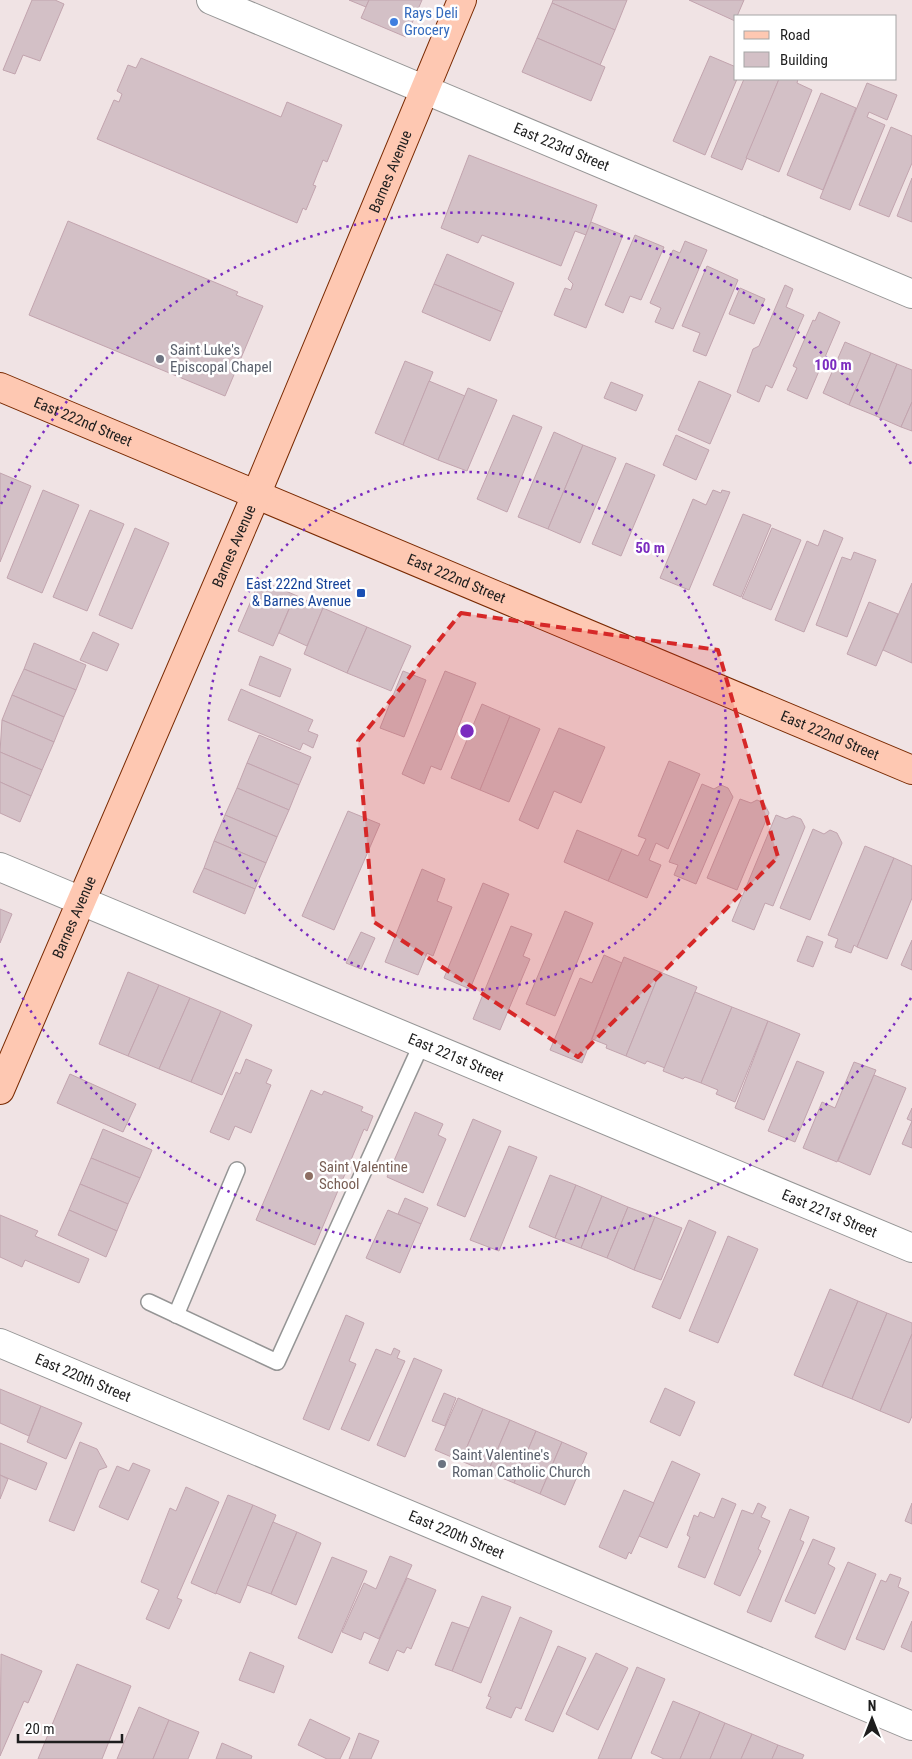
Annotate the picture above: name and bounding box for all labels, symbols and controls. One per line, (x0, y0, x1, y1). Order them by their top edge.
place label: Rays Deli Grocery (404, 4, 458, 39)
legend (734, 15, 897, 80)
marker: Rays Deli Grocery (388, 16, 400, 28)
text: Road (780, 26, 810, 44)
text: Building (780, 51, 828, 69)
street label: East 223rd Street (511, 119, 612, 175)
street label: Barnes Avenue (365, 128, 416, 216)
place label: Saint Luke's Episcopal Chapel (170, 341, 272, 376)
marker: Saint Luke's Episcopal Chapel (154, 353, 166, 365)
text: 100 m (814, 356, 852, 374)
street label: East 222nd Street (31, 393, 135, 450)
street label: Barnes Avenue (208, 502, 260, 590)
text: 50 m (635, 539, 665, 557)
street label: East 222nd Street (405, 550, 508, 607)
place label: East 222nd Street & Barnes Avenue (246, 575, 351, 610)
marker: East 222nd Street & Barnes Avenue (355, 587, 367, 599)
street label: East 222nd Street (778, 707, 882, 764)
centre of rings (458, 722, 476, 740)
street label: Barnes Avenue (49, 873, 100, 961)
street label: East 221st Street (405, 1030, 506, 1085)
place label: Saint Valentine School (319, 1158, 408, 1193)
marker: Saint Valentine School (303, 1170, 315, 1182)
street label: East 221st Street (779, 1186, 880, 1241)
street label: East 220th Street (32, 1350, 133, 1406)
place label: Saint Valentine's Roman Catholic Church (452, 1446, 590, 1481)
marker: Saint Valentine's Roman Catholic Church (436, 1458, 448, 1470)
street label: East 220th Street (406, 1507, 507, 1563)
north arrow (847, 1694, 897, 1744)
text: N (868, 1698, 876, 1714)
scale bar (18, 1712, 121, 1744)
text: 20 m (25, 1720, 55, 1738)

